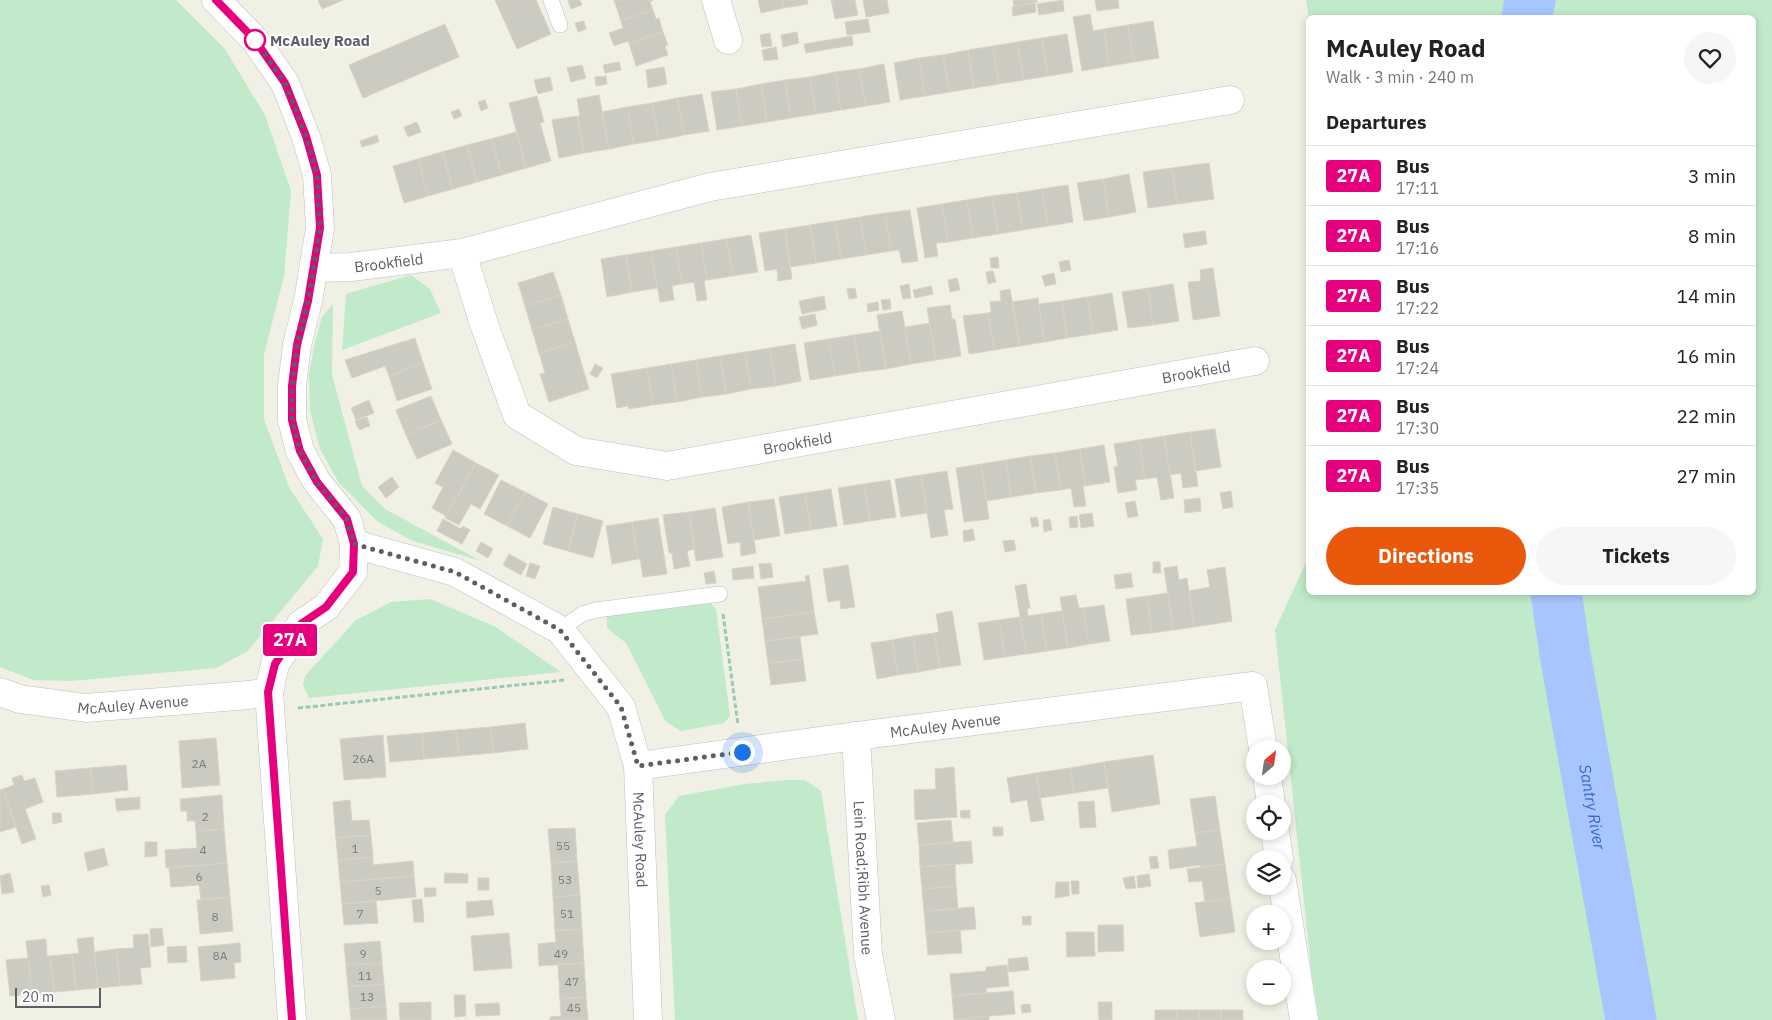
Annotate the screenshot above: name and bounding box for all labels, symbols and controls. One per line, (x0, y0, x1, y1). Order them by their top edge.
marker: McAuley Road (244, 29, 266, 51)
place label: McAuley Road (270, 31, 370, 50)
text: McAuley Road (1326, 32, 1486, 64)
button: heart (1684, 32, 1736, 84)
text: Walk · 3 min · 240 m (1326, 67, 1474, 87)
text: Departures (1326, 110, 1426, 134)
text: Bus (1396, 154, 1430, 178)
text: 27A (1337, 164, 1370, 187)
text: 3 min (1688, 164, 1736, 188)
text: 17:11 (1396, 178, 1439, 198)
text: Bus (1396, 214, 1430, 238)
text: 27A (1337, 224, 1370, 247)
text: 8 min (1688, 224, 1736, 248)
text: 17:16 (1396, 238, 1439, 258)
street label: Brookfield (353, 248, 424, 276)
text: Bus (1396, 274, 1430, 298)
text: 27A (1337, 284, 1370, 307)
text: 14 min (1677, 284, 1736, 308)
text: 17:22 (1396, 298, 1439, 318)
text: Bus (1396, 334, 1430, 358)
text: 27A (1337, 344, 1370, 367)
text: 16 min (1677, 344, 1736, 368)
street label: Brookfield (1160, 356, 1232, 387)
text: 17:24 (1396, 358, 1439, 378)
text: Bus (1396, 394, 1430, 418)
text: 27A (1337, 404, 1370, 427)
text: 22 min (1677, 404, 1736, 428)
text: 17:30 (1396, 418, 1439, 438)
street label: Brookfield (762, 427, 833, 458)
text: Bus (1396, 454, 1430, 478)
text: 27A (1337, 464, 1370, 487)
text: 27 min (1677, 464, 1736, 488)
text: 17:35 (1396, 478, 1439, 498)
button: Directions (1326, 527, 1526, 585)
button: Tickets (1536, 527, 1736, 585)
line badge: 27A (261, 624, 319, 656)
text: 27A (273, 628, 307, 651)
street label: McAuley Avenue (76, 690, 189, 718)
street label: McAuley Avenue (889, 708, 1002, 741)
your location (730, 740, 755, 765)
north arrow (1246, 740, 1291, 785)
map controls (1246, 740, 1291, 1005)
house number: 26A (352, 751, 374, 766)
house number: 2A (192, 756, 207, 771)
water label: Santry River (1575, 763, 1610, 852)
street label: McAuley Road (630, 791, 652, 888)
button: locate (1246, 795, 1291, 840)
street label: Lein Road;Ribh Avenue (850, 800, 877, 956)
house number: 2 (201, 809, 209, 824)
house number: 55 (556, 838, 570, 853)
house number: 1 (351, 841, 359, 856)
house number: 4 (199, 842, 207, 857)
button: layers (1246, 850, 1291, 895)
house number: 6 (195, 869, 203, 884)
house number: 53 (558, 872, 572, 887)
house number: 5 (374, 883, 382, 898)
button: + (1246, 905, 1291, 950)
house number: 7 (356, 906, 364, 921)
house number: 51 (560, 906, 574, 921)
house number: 8 (211, 909, 219, 924)
house number: 9 (359, 946, 367, 961)
house number: 49 (554, 946, 568, 961)
house number: 8A (213, 948, 228, 963)
button: − (1246, 960, 1291, 1005)
house number: 11 (358, 968, 372, 983)
house number: 47 (565, 974, 579, 989)
scale bar (15, 985, 101, 1008)
text: 20 m (22, 988, 54, 1006)
house number: 13 (360, 989, 374, 1004)
house number: 45 (567, 1000, 581, 1015)

